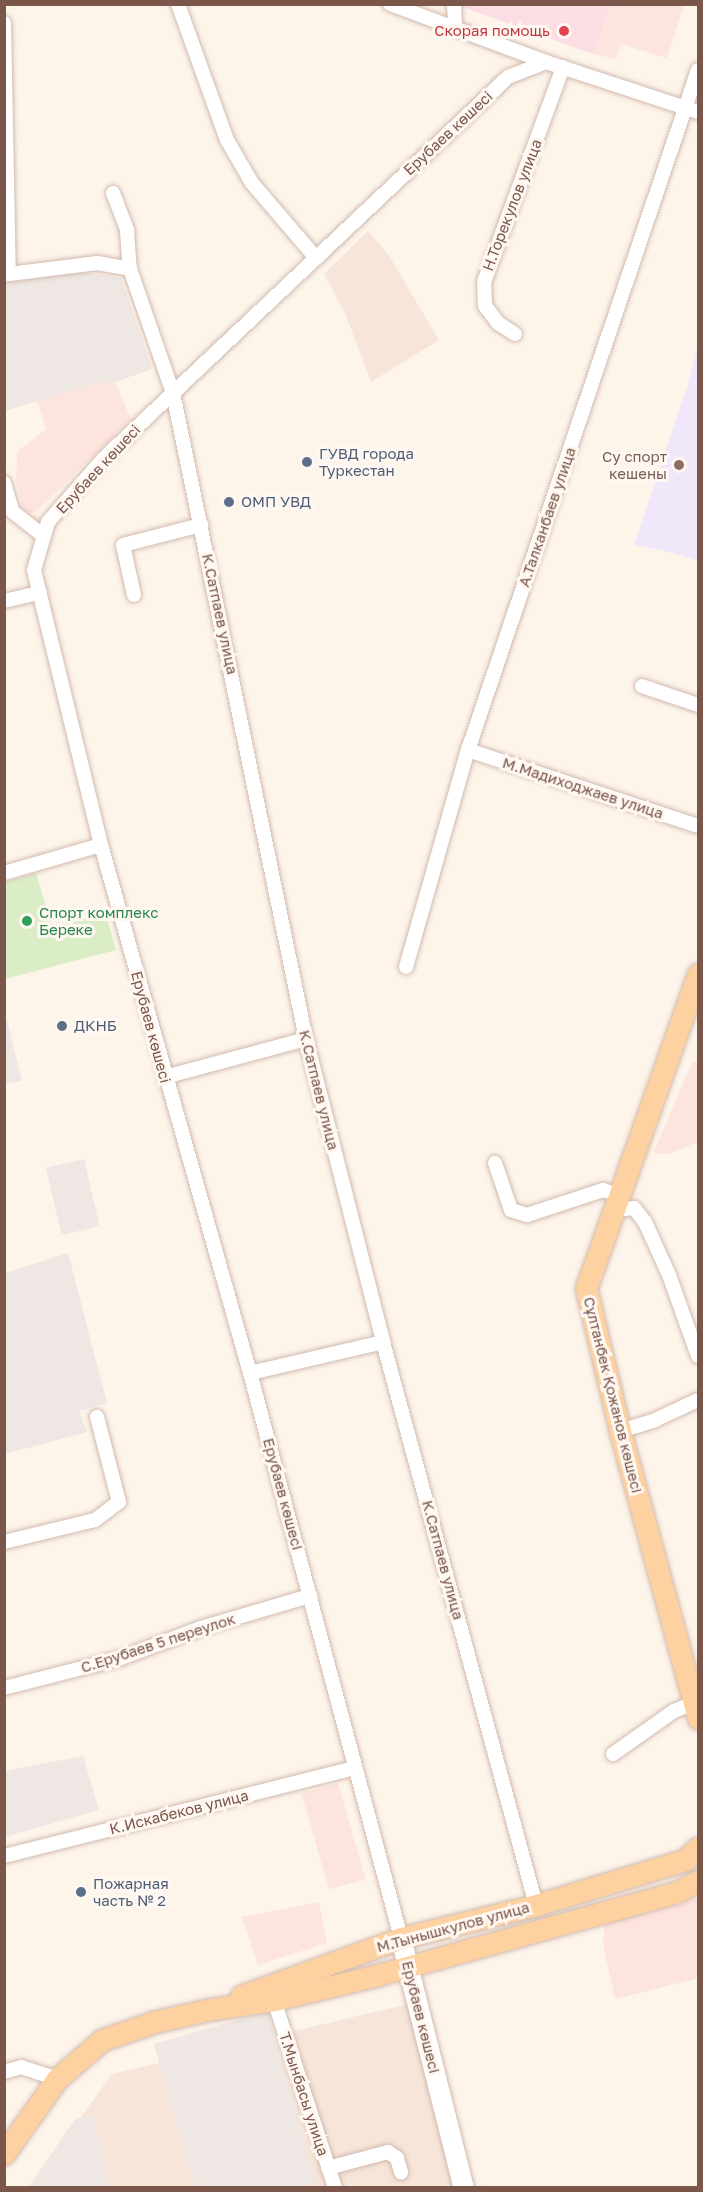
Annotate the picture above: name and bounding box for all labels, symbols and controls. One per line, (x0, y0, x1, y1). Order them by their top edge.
place label: Скорая помощь (434, 22, 550, 40)
marker: Скорая помощь (555, 22, 573, 40)
street label: Ерубаев көшесі (400, 87, 496, 179)
street label: Н.Торекулов улица (479, 137, 545, 273)
street label: Ерубаев көшесі (52, 421, 144, 517)
place label: ГУВД города Туркестан (319, 444, 414, 479)
street label: А.Талканбаев улица (515, 445, 579, 589)
place label: Су спорт кешены (602, 447, 667, 482)
marker: ГУВД города Туркестан (300, 455, 314, 469)
marker: Су спорт кешены (672, 458, 686, 472)
place label: ОМП УВД (241, 493, 311, 511)
marker: ОМП УВД (222, 495, 236, 509)
street label: К.Сатпаев улица (198, 552, 242, 676)
street label: М.Мадиходжаев улица (500, 753, 666, 823)
place label: Спорт комплекс Береке (39, 903, 158, 938)
marker: Спорт комплекс Береке (20, 914, 34, 928)
street label: Ерубаев көшесі (127, 969, 175, 1085)
place label: ДКНБ (74, 1017, 117, 1035)
marker: ДКНБ (55, 1019, 69, 1033)
street label: К.Сатпаев улица (295, 1028, 343, 1152)
street label: Сұлтанбек Қожанов көшесі (580, 1295, 646, 1495)
street label: Ерубаев көшесі (259, 1436, 307, 1552)
street label: К.Сатпаев улица (418, 1498, 468, 1622)
street label: С.Ерубаев 5 переулок (78, 1609, 238, 1677)
street label: К.Искабеков улица (108, 1786, 250, 1838)
place label: Пожарная часть № 2 (93, 1874, 169, 1909)
marker: Пожарная часть № 2 (74, 1885, 88, 1899)
street label: М.Тынышкулов улица (375, 1898, 531, 1956)
street label: Ерубаев көшесі (398, 1959, 444, 2075)
street label: Т.Мынбасы улица (275, 2030, 333, 2158)

